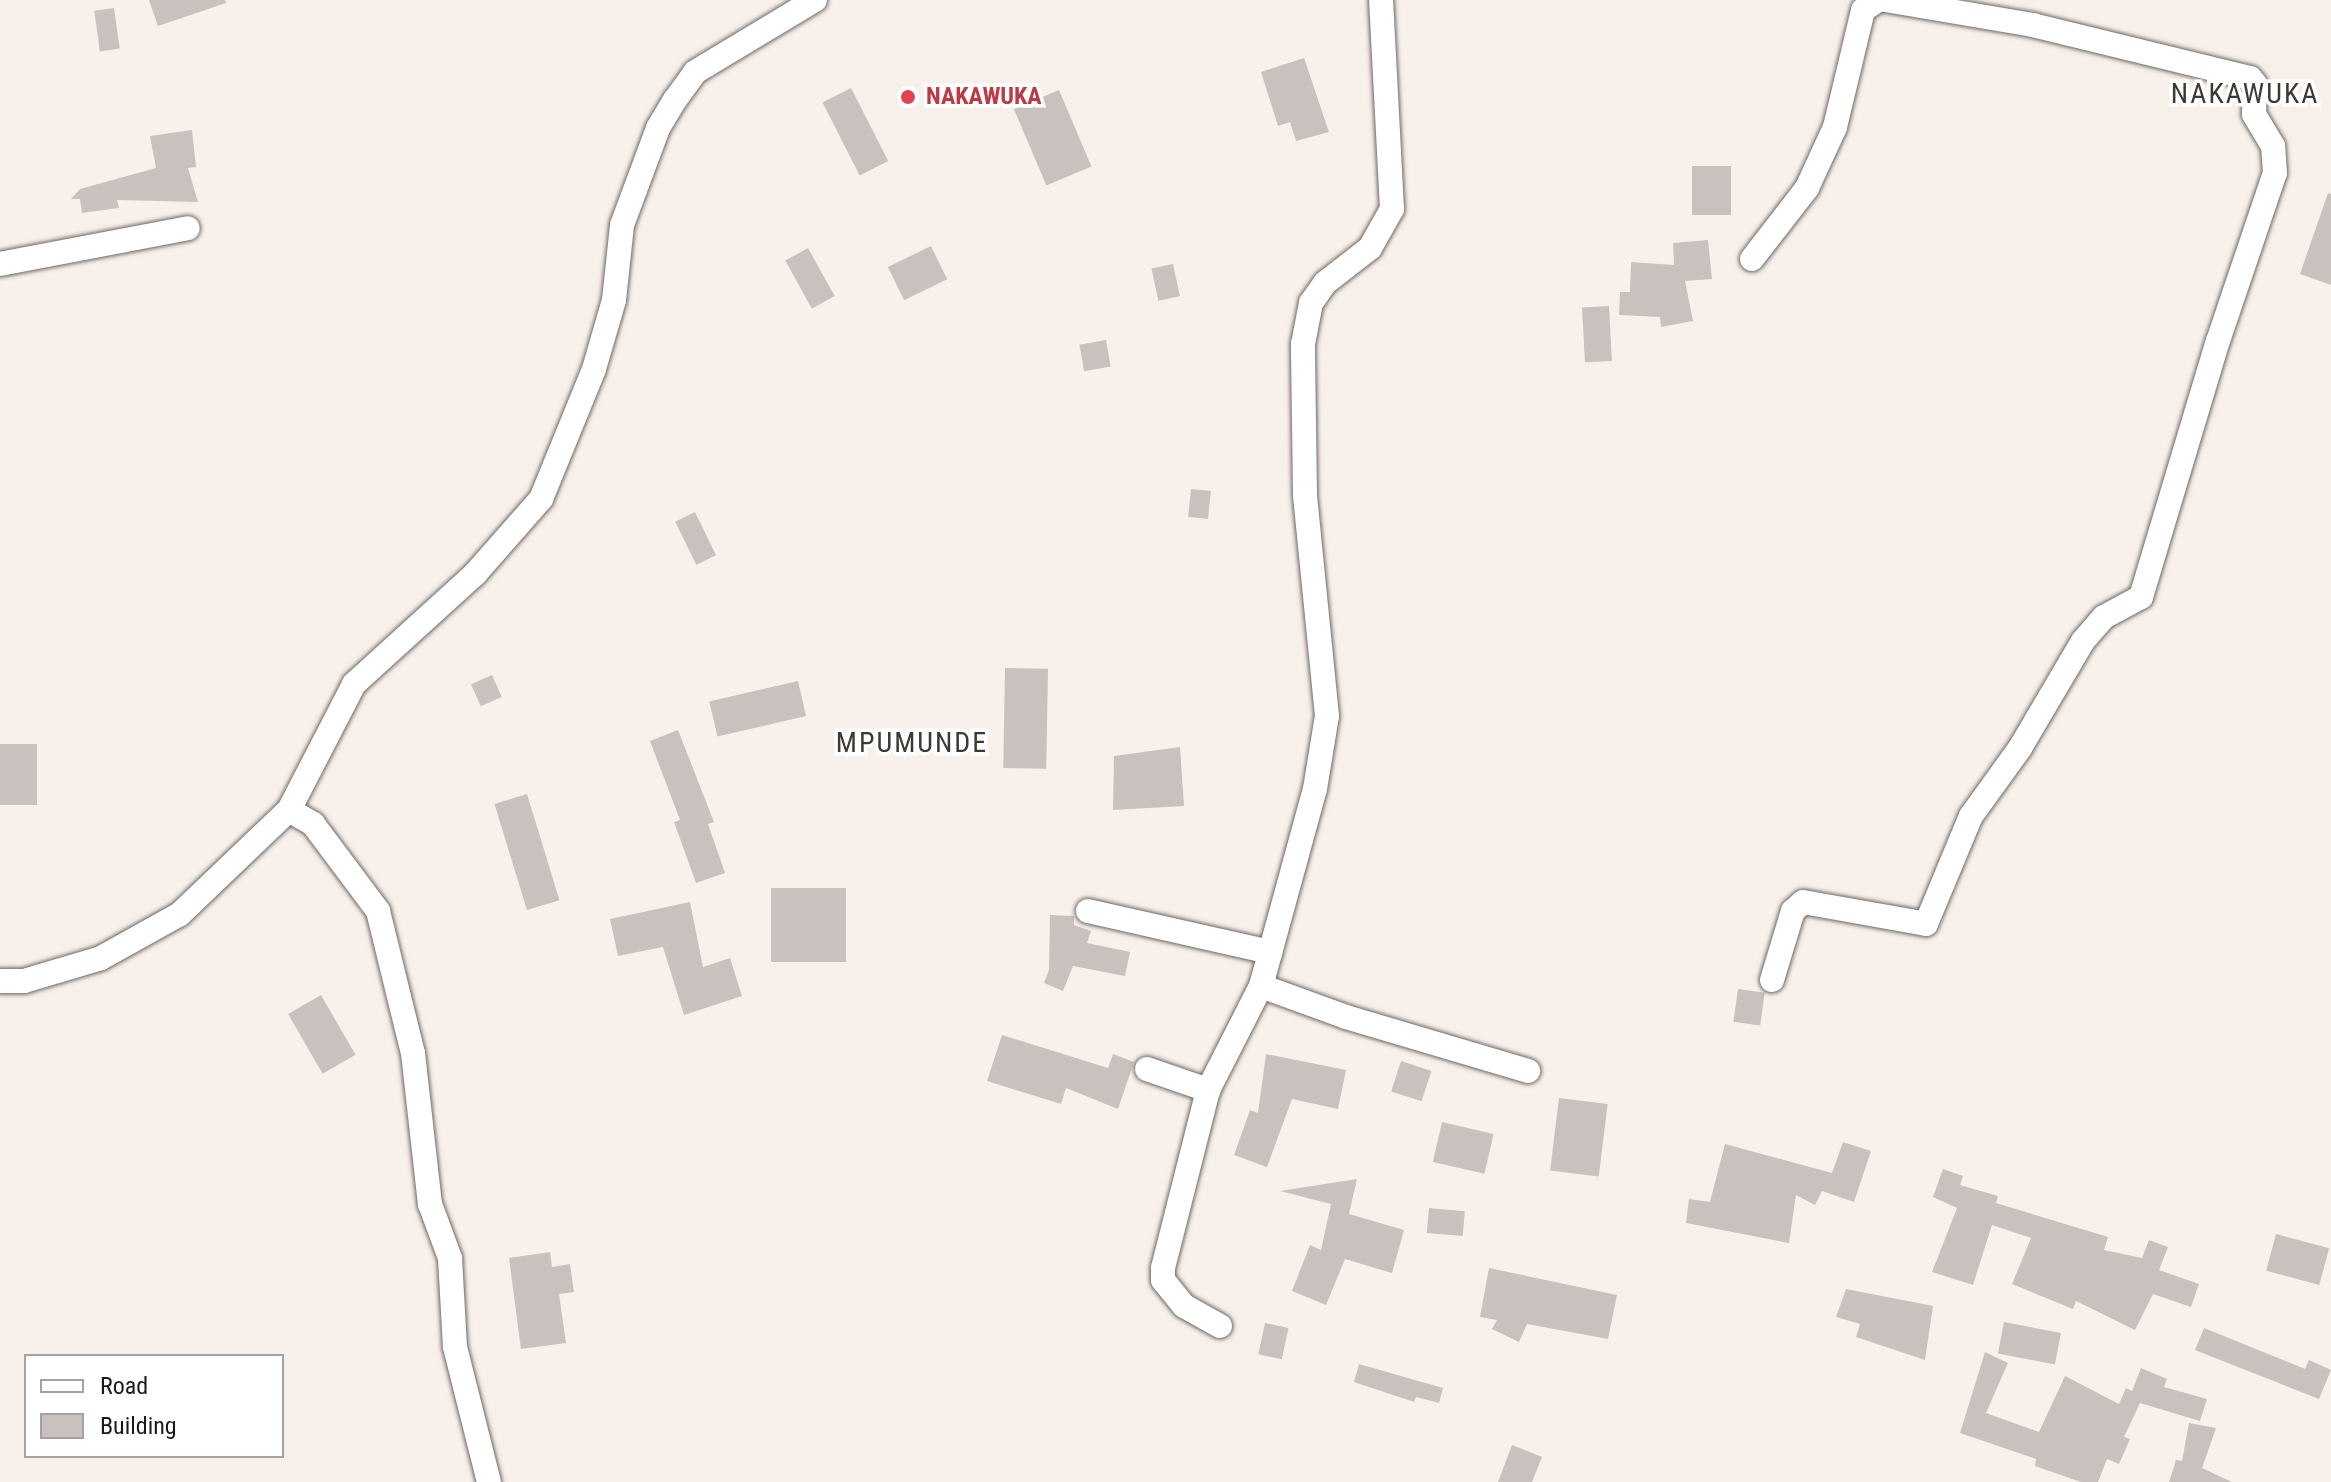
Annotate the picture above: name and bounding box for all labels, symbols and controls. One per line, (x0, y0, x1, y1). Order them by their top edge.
district label: NAKAWUKA (2171, 77, 2319, 111)
place label: NAKAWUKA (926, 83, 1042, 111)
marker: NAKAWUKA (897, 86, 919, 108)
district label: MPUMUNDE (836, 726, 988, 760)
legend (24, 1354, 284, 1458)
text: Road (100, 1372, 148, 1400)
text: Building (100, 1412, 177, 1440)

